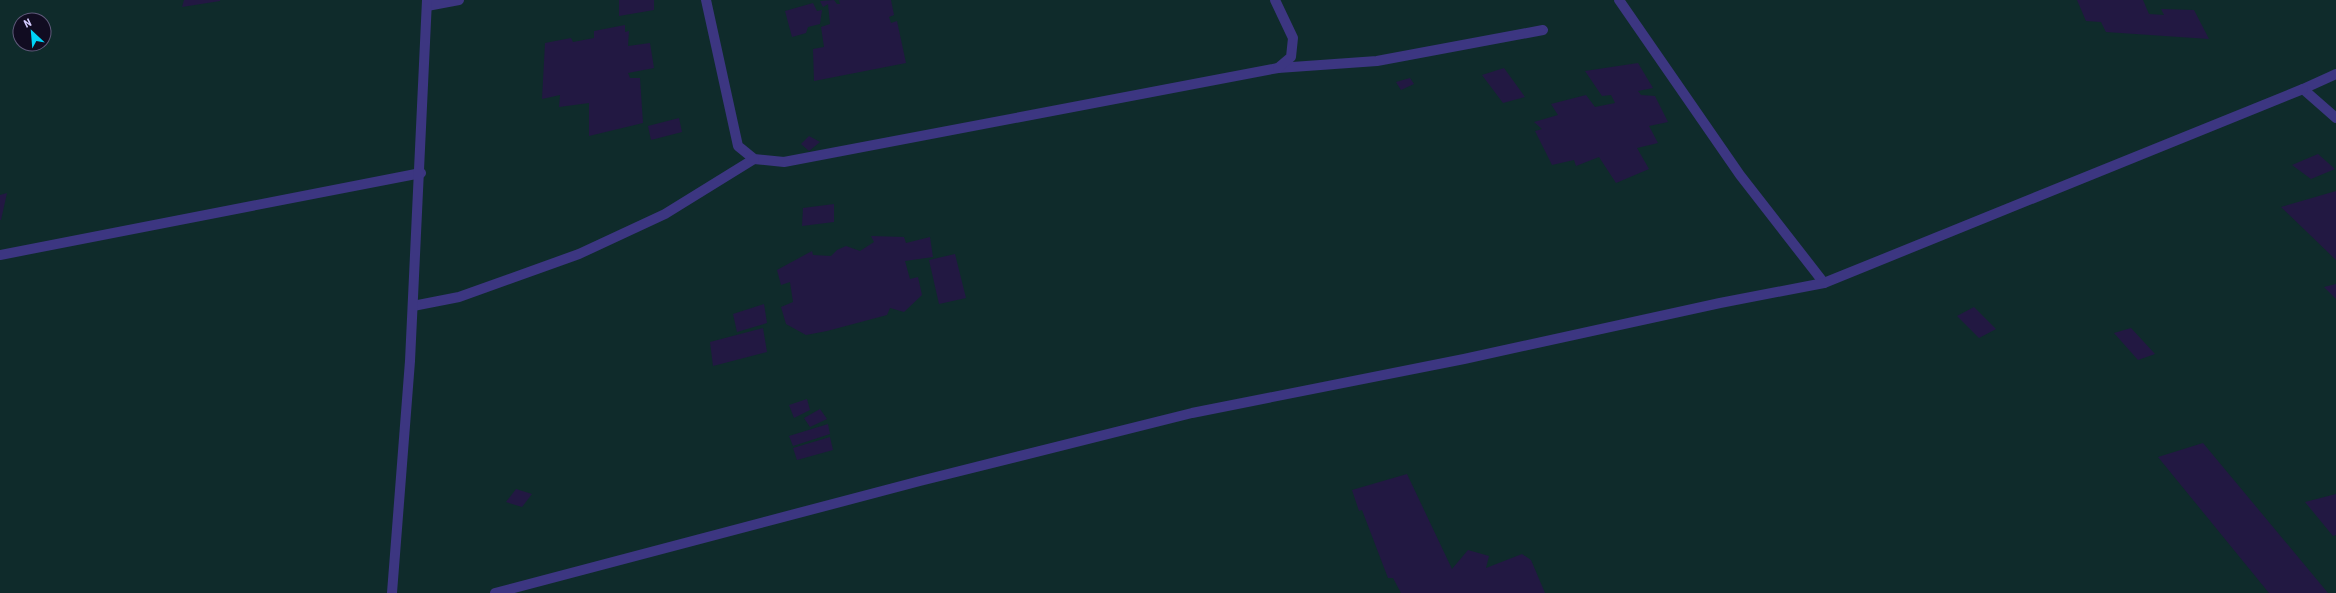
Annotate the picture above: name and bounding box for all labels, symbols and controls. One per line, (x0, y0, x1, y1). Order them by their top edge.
north arrow (12, 12, 52, 52)
text: N (22, 16, 34, 31)

